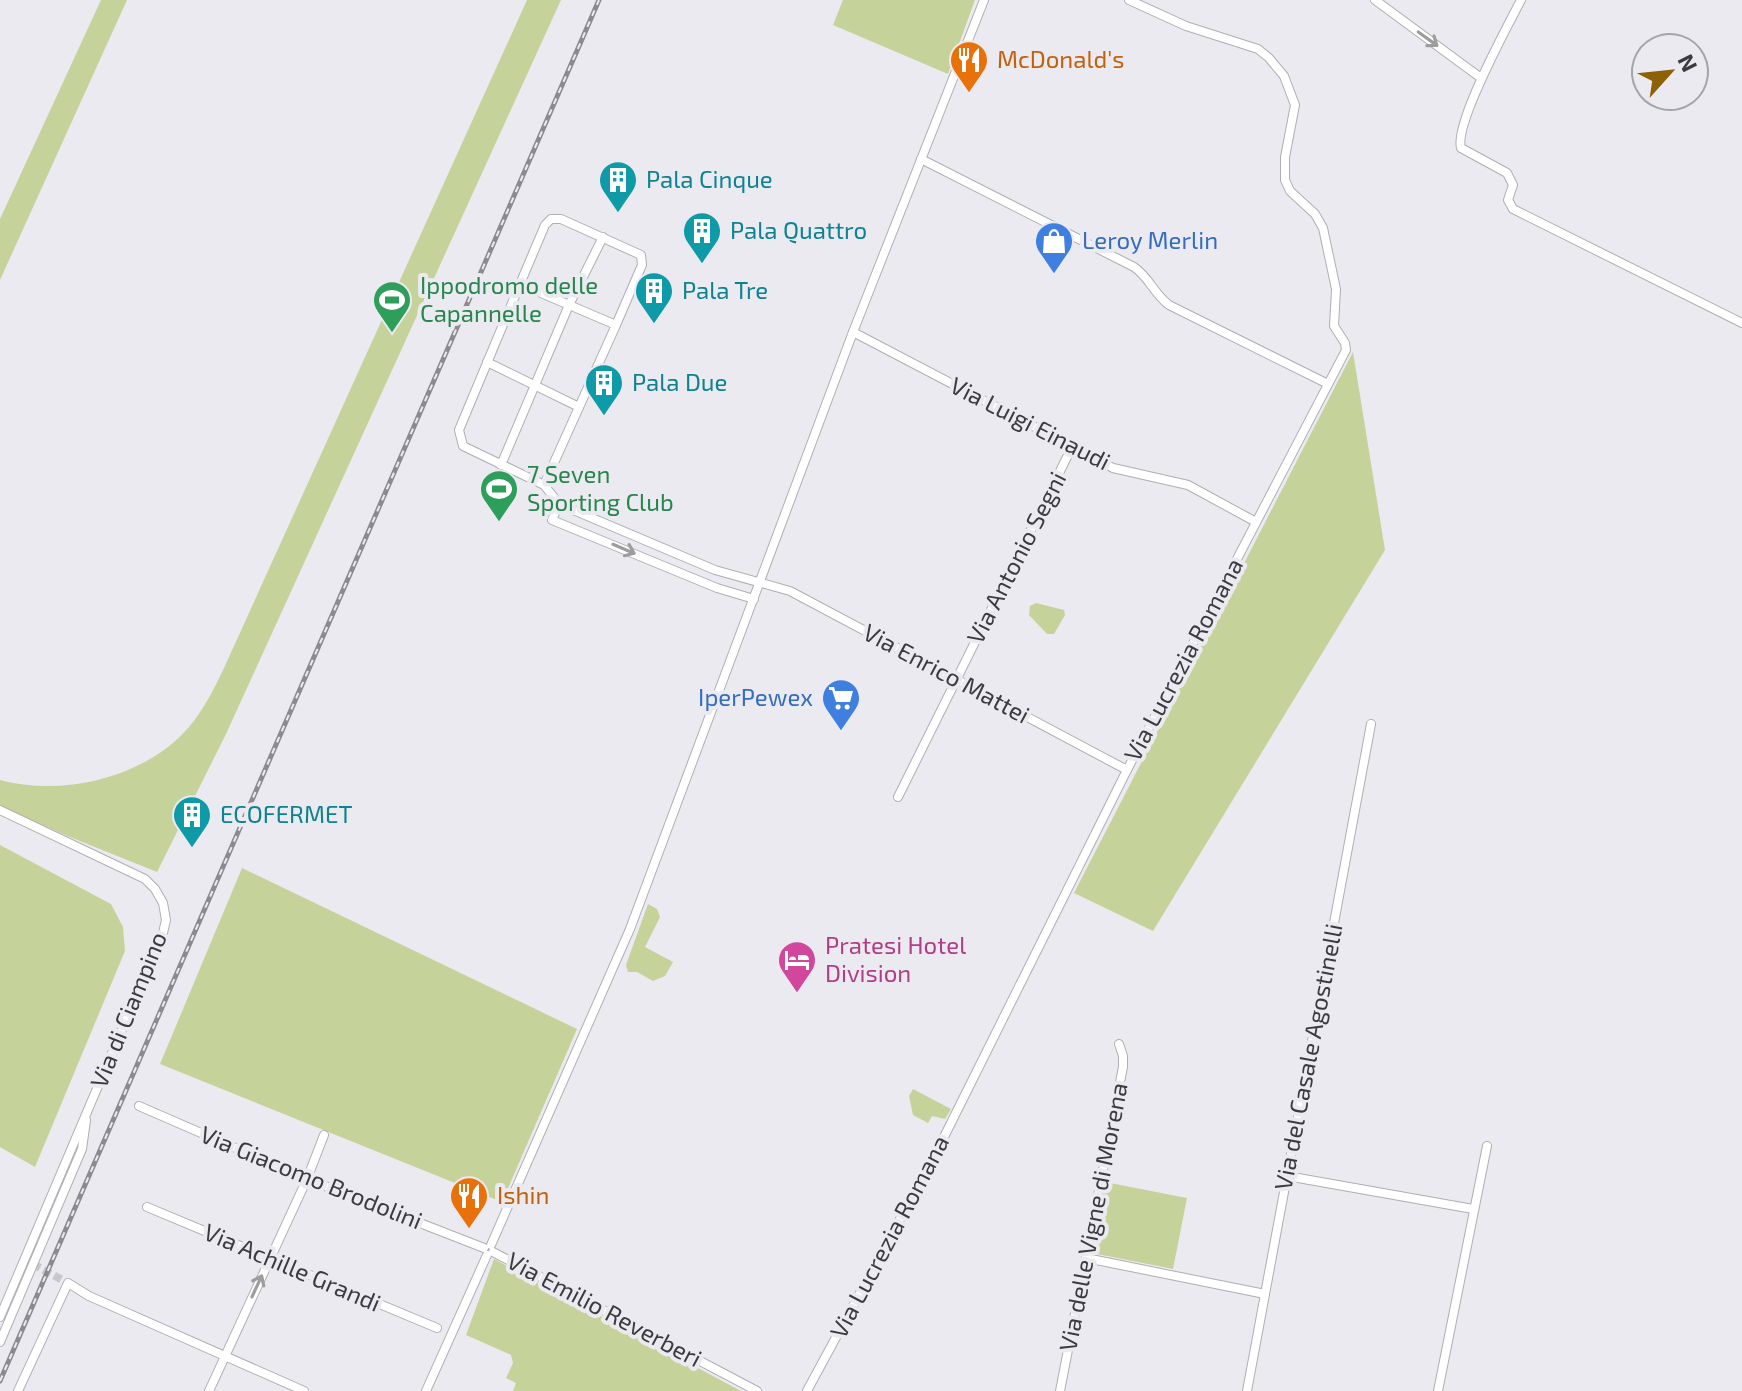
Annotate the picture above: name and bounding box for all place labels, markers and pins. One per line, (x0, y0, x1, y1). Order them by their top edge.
restaurant icon: McDonald's (948, 39, 990, 94)
place label: McDonald's (997, 44, 1125, 73)
building icon: Pala Cinque (597, 159, 639, 214)
place label: Pala Cinque (646, 164, 773, 193)
building icon: Pala Quattro (681, 210, 723, 265)
place label: Pala Quattro (730, 215, 867, 244)
shop icon: Leroy Merlin (1033, 220, 1075, 275)
place label: Leroy Merlin (1082, 225, 1218, 254)
place label: Ippodromo delle Capannelle (420, 270, 598, 327)
building icon: Pala Tre (633, 270, 675, 325)
place label: Pala Tre (682, 275, 768, 304)
sports icon: Ippodromo delle Capannelle (371, 279, 413, 334)
building icon: Pala Due (583, 362, 625, 417)
place label: Pala Due (632, 367, 727, 396)
place label: 7 Seven Sporting Club (527, 459, 674, 516)
sports icon: 7 Seven Sporting Club (478, 468, 520, 523)
supermarket icon: IperPewex (820, 677, 862, 732)
place label: IperPewex (698, 682, 813, 711)
building icon: ECOFERMET (171, 794, 213, 849)
place label: ECOFERMET (220, 799, 352, 828)
place label: Pratesi Hotel Division (825, 930, 966, 987)
hotel icon: Pratesi Hotel Division (776, 939, 818, 994)
restaurant icon: Ishin (448, 1175, 490, 1230)
place label: Ishin (497, 1180, 549, 1209)

